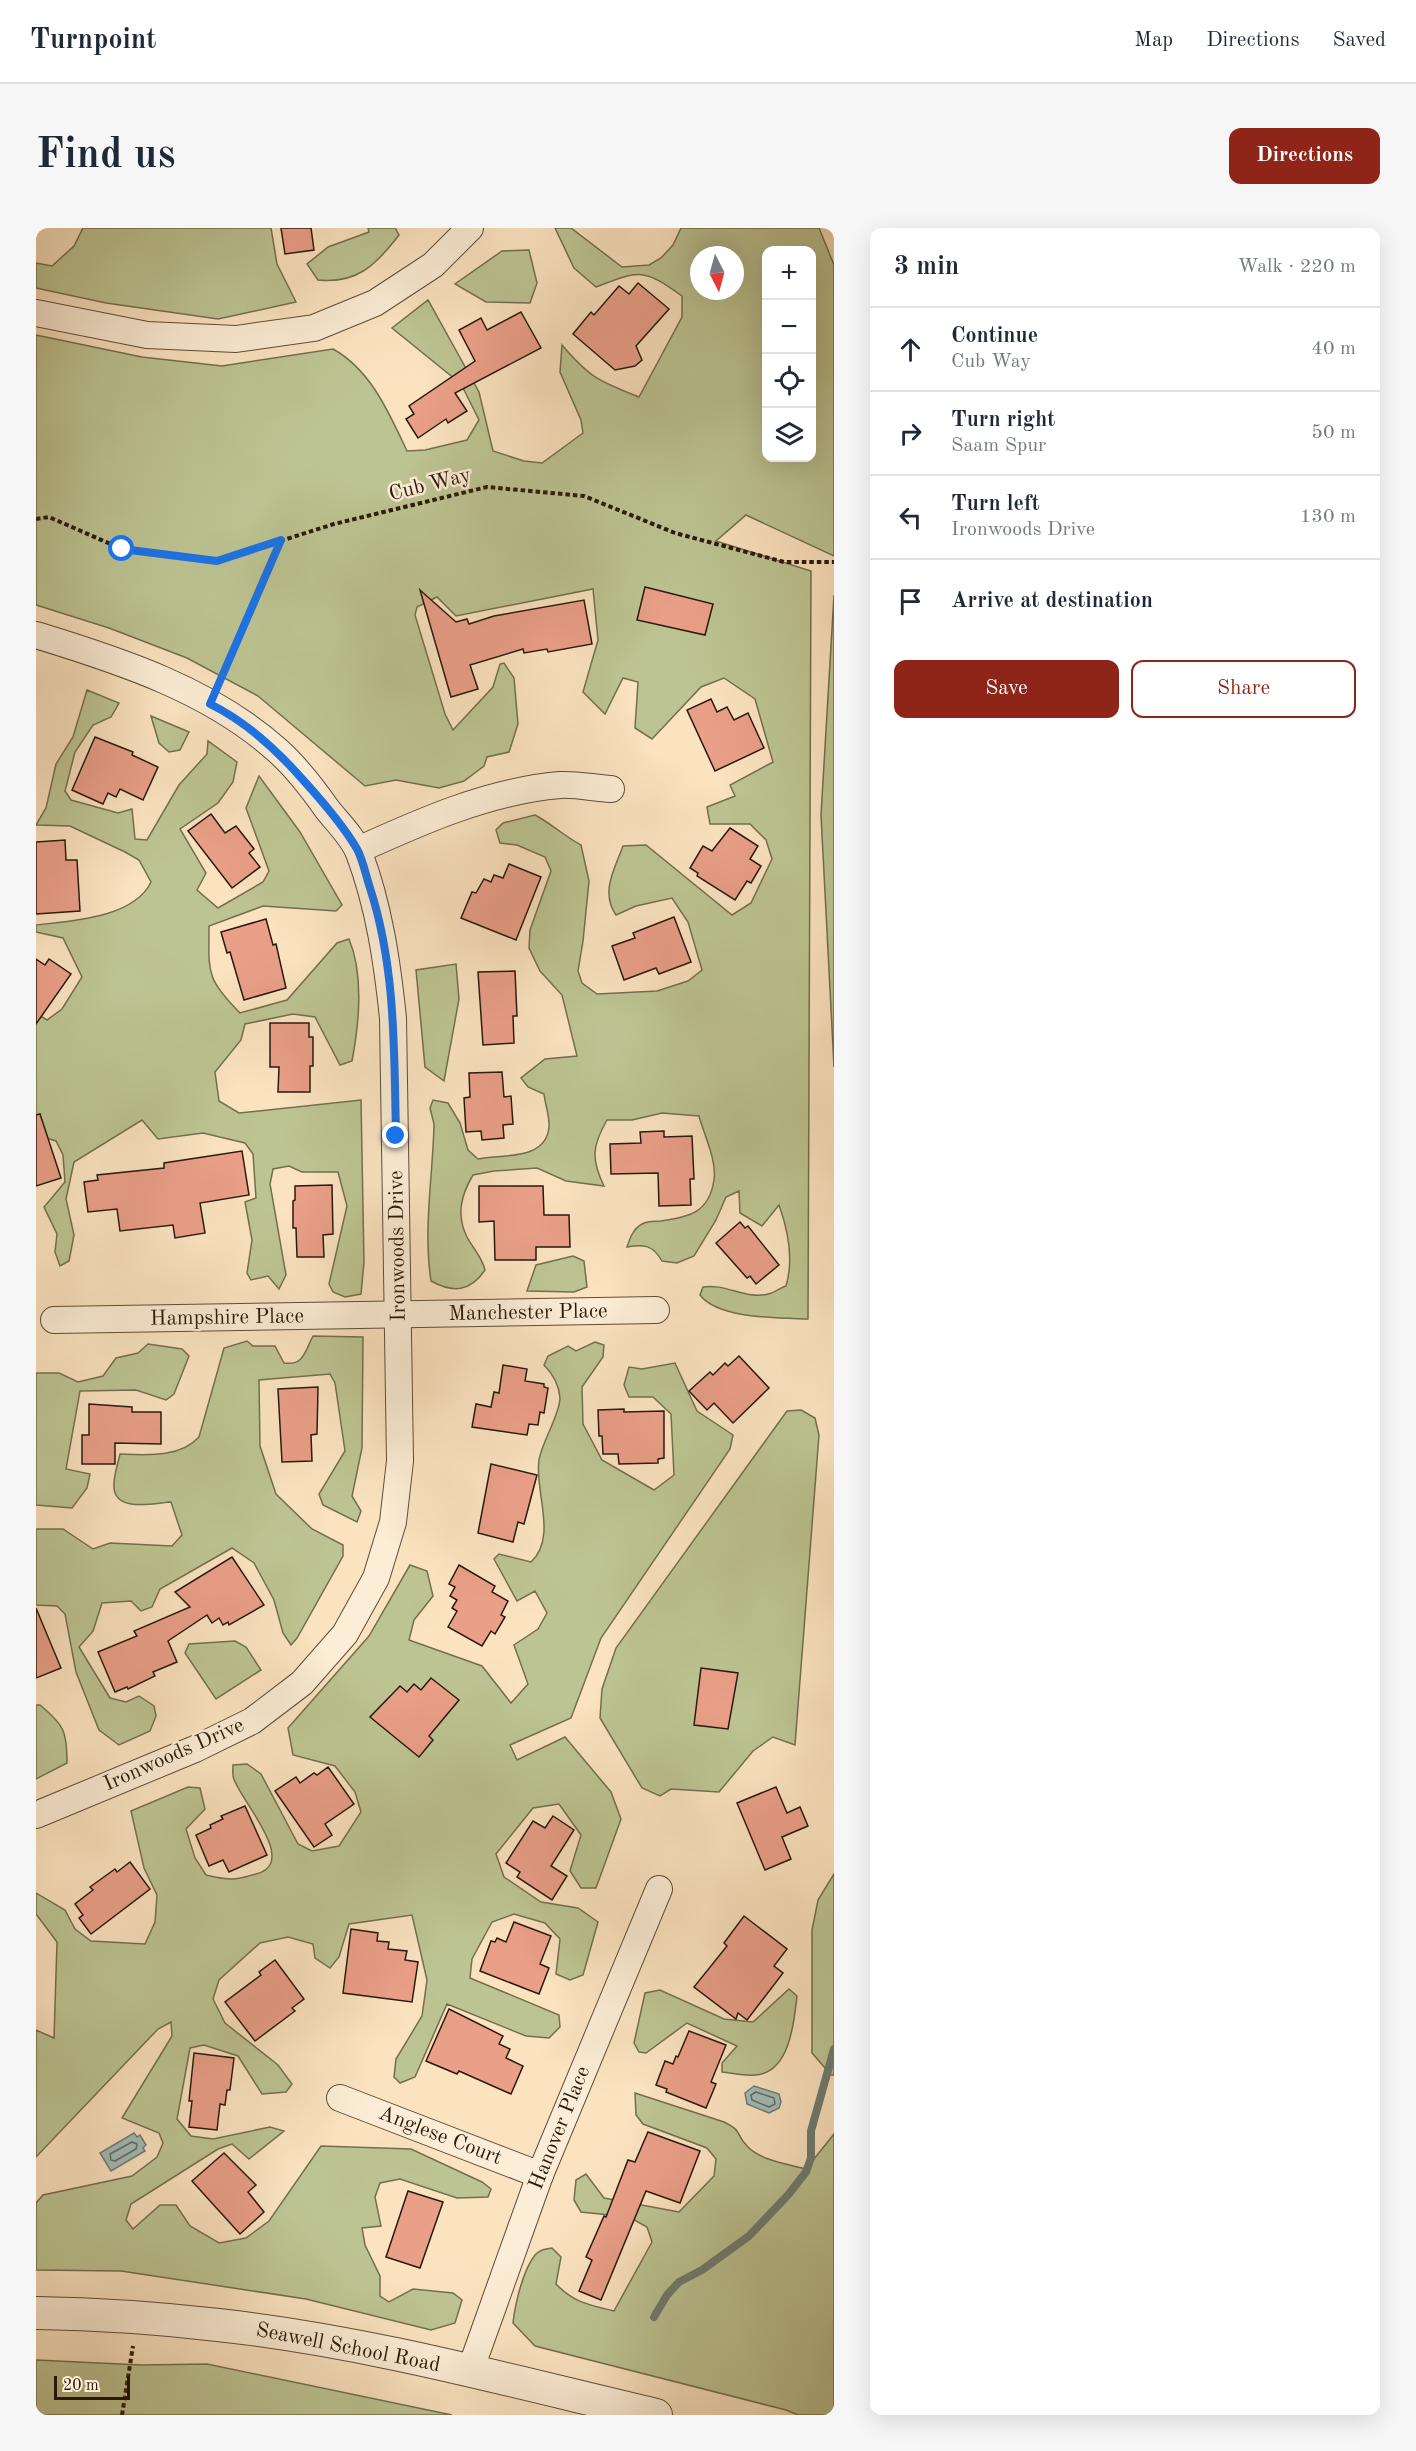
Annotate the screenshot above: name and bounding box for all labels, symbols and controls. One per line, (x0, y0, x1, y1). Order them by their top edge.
text: Turnpoint (30, 27, 157, 55)
text: Map (1134, 30, 1173, 51)
text: Directions (1206, 30, 1300, 51)
text: Saved (1333, 30, 1386, 51)
button: Directions (1229, 128, 1380, 184)
text: Find us (36, 135, 175, 177)
north arrow (690, 246, 744, 300)
map controls (762, 246, 816, 462)
button: + (762, 246, 816, 300)
text: 3 min (894, 254, 959, 280)
text: Walk · 220 m (1237, 257, 1356, 277)
button: − (762, 300, 816, 354)
text: Continue (951, 325, 1038, 347)
icon: ahead (894, 333, 927, 366)
text: 40 m (1311, 339, 1356, 359)
text: Cub Way (951, 352, 1031, 372)
button: locate (762, 354, 816, 408)
button: layers (762, 408, 816, 462)
text: Turn right (951, 409, 1055, 431)
icon: right (894, 417, 927, 450)
text: 50 m (1311, 423, 1356, 443)
text: Saam Spur (951, 436, 1046, 456)
street label: Cub Way (387, 465, 473, 505)
text: Turn left (951, 493, 1040, 515)
icon: left (894, 501, 927, 534)
text: 130 m (1300, 507, 1356, 527)
text: Ironwoods Drive (951, 520, 1095, 540)
route start (108, 535, 134, 561)
icon: arrive (894, 585, 927, 618)
text: Arrive at destination (951, 590, 1153, 612)
button: Save (894, 660, 1119, 718)
button: Share (1131, 660, 1356, 718)
route end (382, 1122, 408, 1148)
street label: Ironwoods Drive (386, 1170, 410, 1322)
street label: Manchester Place (448, 1301, 608, 1325)
street label: Hampshire Place (150, 1306, 304, 1330)
street label: Ironwoods Drive (101, 1715, 247, 1795)
street label: Hanover Place (526, 2063, 594, 2193)
street label: Anglese Court (375, 2103, 505, 2169)
street label: Seawell School Road (254, 2320, 442, 2376)
scale bar (54, 2373, 130, 2400)
text: 20 m (63, 2378, 99, 2394)

